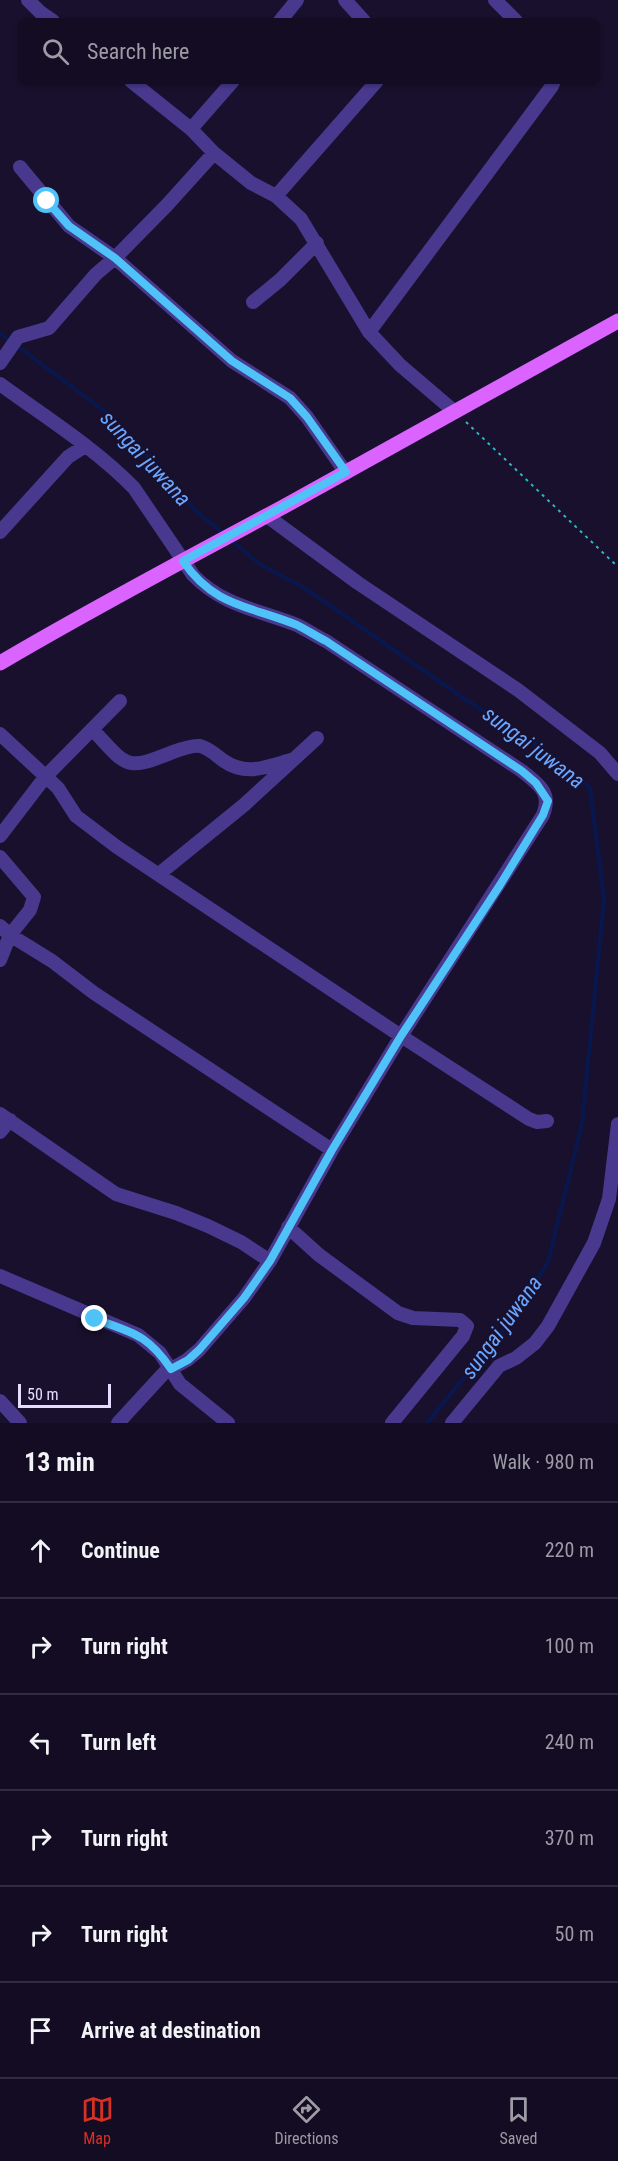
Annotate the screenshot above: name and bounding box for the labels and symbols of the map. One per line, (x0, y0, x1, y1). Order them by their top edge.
route start (33, 187, 59, 213)
water label: sungai juwana (95, 406, 196, 511)
water label: sungai juwana (478, 701, 589, 794)
water label: sungai juwana (456, 1271, 547, 1384)
route end (81, 1305, 107, 1331)
scale bar (18, 1381, 111, 1408)

